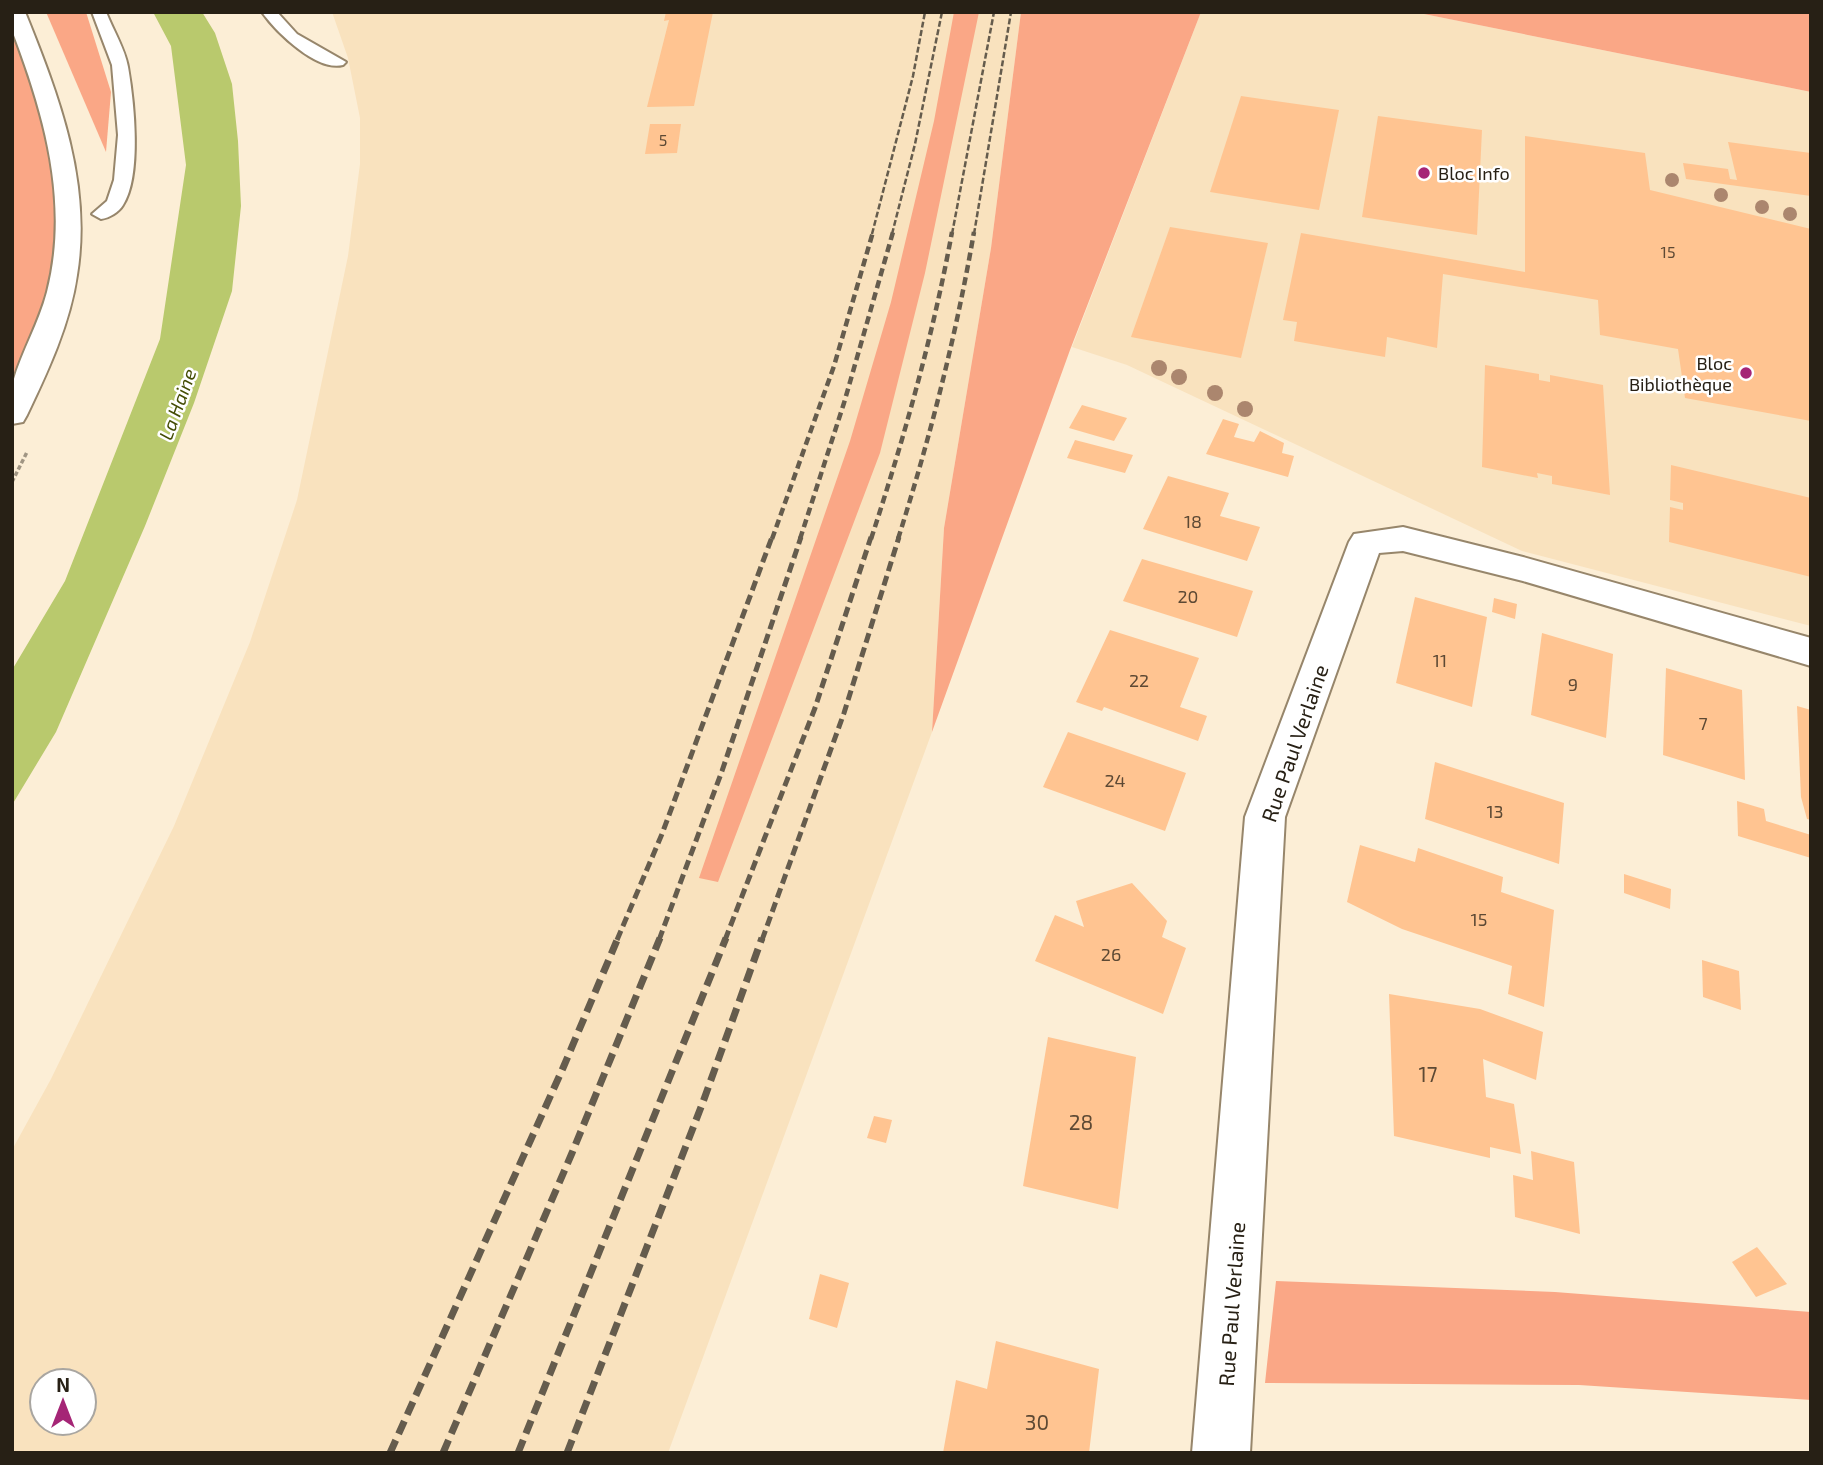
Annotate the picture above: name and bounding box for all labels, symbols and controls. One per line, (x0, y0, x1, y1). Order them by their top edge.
house number: 5 (659, 130, 667, 149)
place label: Bloc Info (1438, 162, 1510, 184)
marker: Bloc Info (1416, 165, 1432, 181)
house number: 15 (1661, 242, 1675, 261)
place label: Bloc Bibliothèque (1629, 352, 1732, 395)
water label: La Haine (154, 365, 200, 443)
marker: Bloc Bibliothèque (1738, 365, 1754, 381)
house number: 18 (1184, 510, 1202, 532)
house number: 20 (1178, 585, 1198, 607)
house number: 11 (1433, 649, 1447, 671)
street label: Rue Paul Verlaine (1255, 661, 1333, 825)
house number: 22 (1129, 669, 1149, 691)
house number: 9 (1568, 673, 1578, 695)
house number: 7 (1698, 712, 1708, 734)
house number: 24 (1104, 769, 1126, 791)
house number: 13 (1486, 800, 1504, 822)
house number: 15 (1471, 908, 1487, 930)
house number: 26 (1101, 943, 1121, 965)
house number: 17 (1418, 1061, 1438, 1086)
house number: 28 (1069, 1109, 1093, 1134)
street label: Rue Paul Verlaine (1213, 1221, 1249, 1387)
north arrow (28, 1367, 98, 1437)
text: N (56, 1373, 70, 1396)
house number: 30 (1025, 1409, 1049, 1434)

